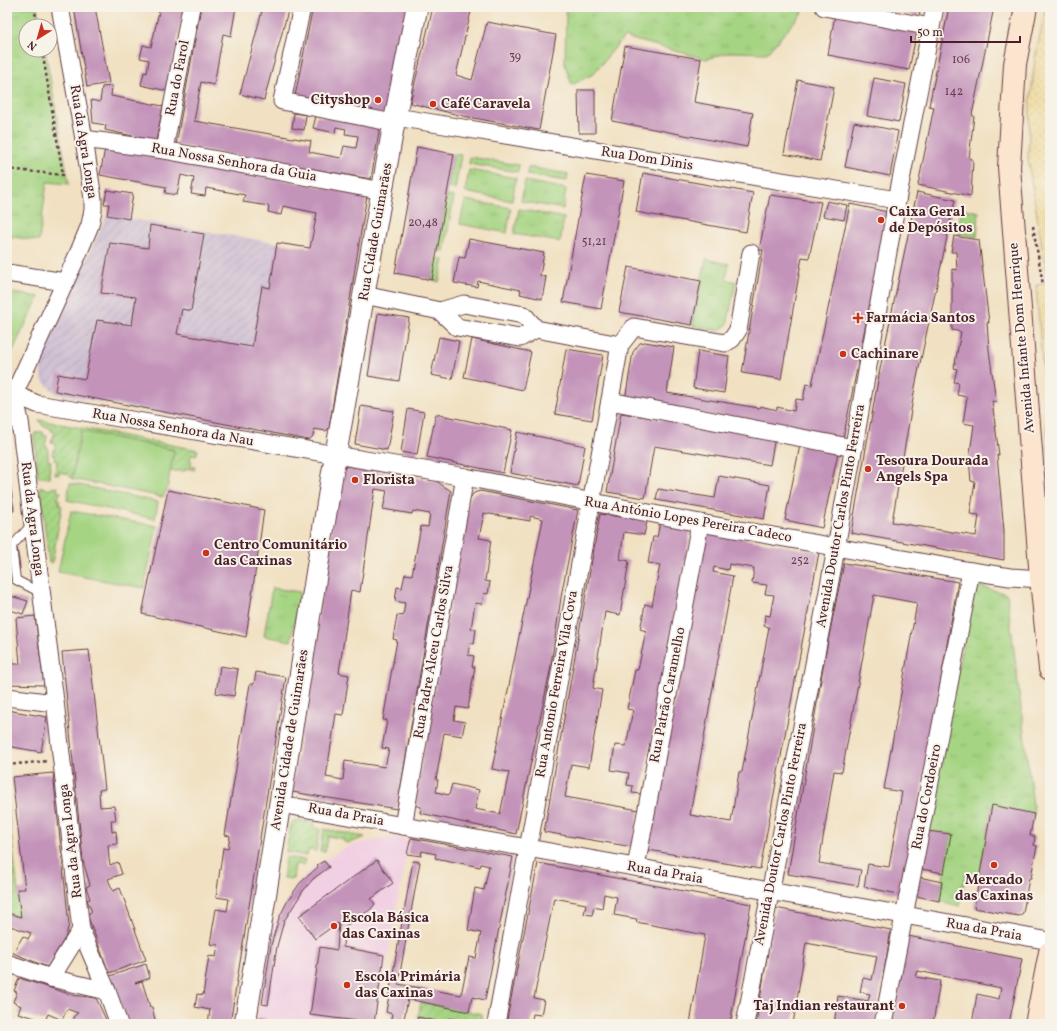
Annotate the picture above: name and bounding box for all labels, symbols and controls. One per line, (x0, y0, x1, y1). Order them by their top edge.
north arrow (18, 18, 58, 58)
scale bar (911, 18, 1020, 44)
text: 50 m (917, 25, 943, 41)
text: N (25, 36, 41, 53)
street label: Rua do Farol (161, 38, 195, 118)
house number: 39 (509, 49, 521, 65)
house number: 106 (952, 52, 970, 68)
street label: Rua da Agra Longa (65, 84, 101, 200)
house number: 142 (945, 84, 963, 100)
place label: Cityshop (311, 91, 370, 110)
marker: Cityshop (373, 95, 383, 105)
place label: Café Caravela (441, 95, 531, 114)
marker: Café Caravela (428, 99, 438, 109)
street label: Rua Nossa Senhora da Guia (150, 139, 318, 187)
street label: Rua Dom Dinis (600, 142, 694, 176)
street label: Rua Cidade Guimarães (354, 161, 398, 303)
place label: Caixa Geral de Depósitos (889, 203, 973, 238)
house number: 20,48 (408, 215, 438, 231)
marker: Caixa Geral de Depósitos (876, 215, 886, 225)
house number: 51,21 (582, 234, 606, 250)
street label: Avenida Infante Dom Henrique (1004, 241, 1040, 434)
place label: Farmácia Santos (866, 309, 975, 328)
marker: Farmácia Santos (853, 313, 863, 323)
place label: Cachinare (851, 345, 919, 364)
marker: Cachinare (838, 349, 848, 359)
street label: Avenida Doutor Carlos Pinto Ferreira (812, 403, 870, 629)
street label: Rua Nossa Senhora da Nau (91, 404, 255, 452)
place label: Tesoura Dourada Angels Spa (876, 452, 989, 487)
street label: Rua da Agra Longa (16, 461, 48, 577)
marker: Tesoura Dourada Angels Spa (863, 464, 873, 474)
place label: Florista (363, 471, 415, 490)
marker: Florista (350, 475, 360, 485)
street label: Rua António Lopes Pereira Cadeco (583, 492, 793, 548)
place label: Centro Comunitário das Caxinas (214, 536, 347, 571)
marker: Centro Comunitário das Caxinas (201, 548, 211, 558)
house number: 252 (791, 553, 809, 569)
street label: Rua Padre Alceu Carlos Silva (409, 564, 459, 740)
street label: Rua Antonio Ferreira Vila Cova (531, 589, 583, 779)
street label: Rua Patrão Caramelho (645, 625, 691, 765)
street label: Avenida Cidade de Guimarães (266, 648, 314, 832)
street label: Avenida Doutor Carlos Pinto Ferreira (750, 721, 812, 947)
street label: Rua do Cordoeiro (907, 742, 947, 852)
street label: Rua da Agra Longa (55, 783, 87, 899)
street label: Rua da Praia (306, 799, 386, 831)
street label: Rua da Praia (625, 857, 705, 889)
marker: Mercado das Caxinas (989, 860, 999, 870)
place label: Mercado das Caxinas (955, 871, 1033, 906)
place label: Escola Básica das Caxinas (342, 909, 429, 944)
street label: Rua da Praia (944, 914, 1024, 946)
marker: Escola Básica das Caxinas (329, 921, 339, 931)
place label: Escola Primária das Caxinas (355, 968, 461, 1003)
marker: Escola Primária das Caxinas (342, 980, 352, 990)
place label: Taj Indian restaurant (753, 997, 894, 1016)
marker: Taj Indian restaurant (897, 1001, 907, 1011)

